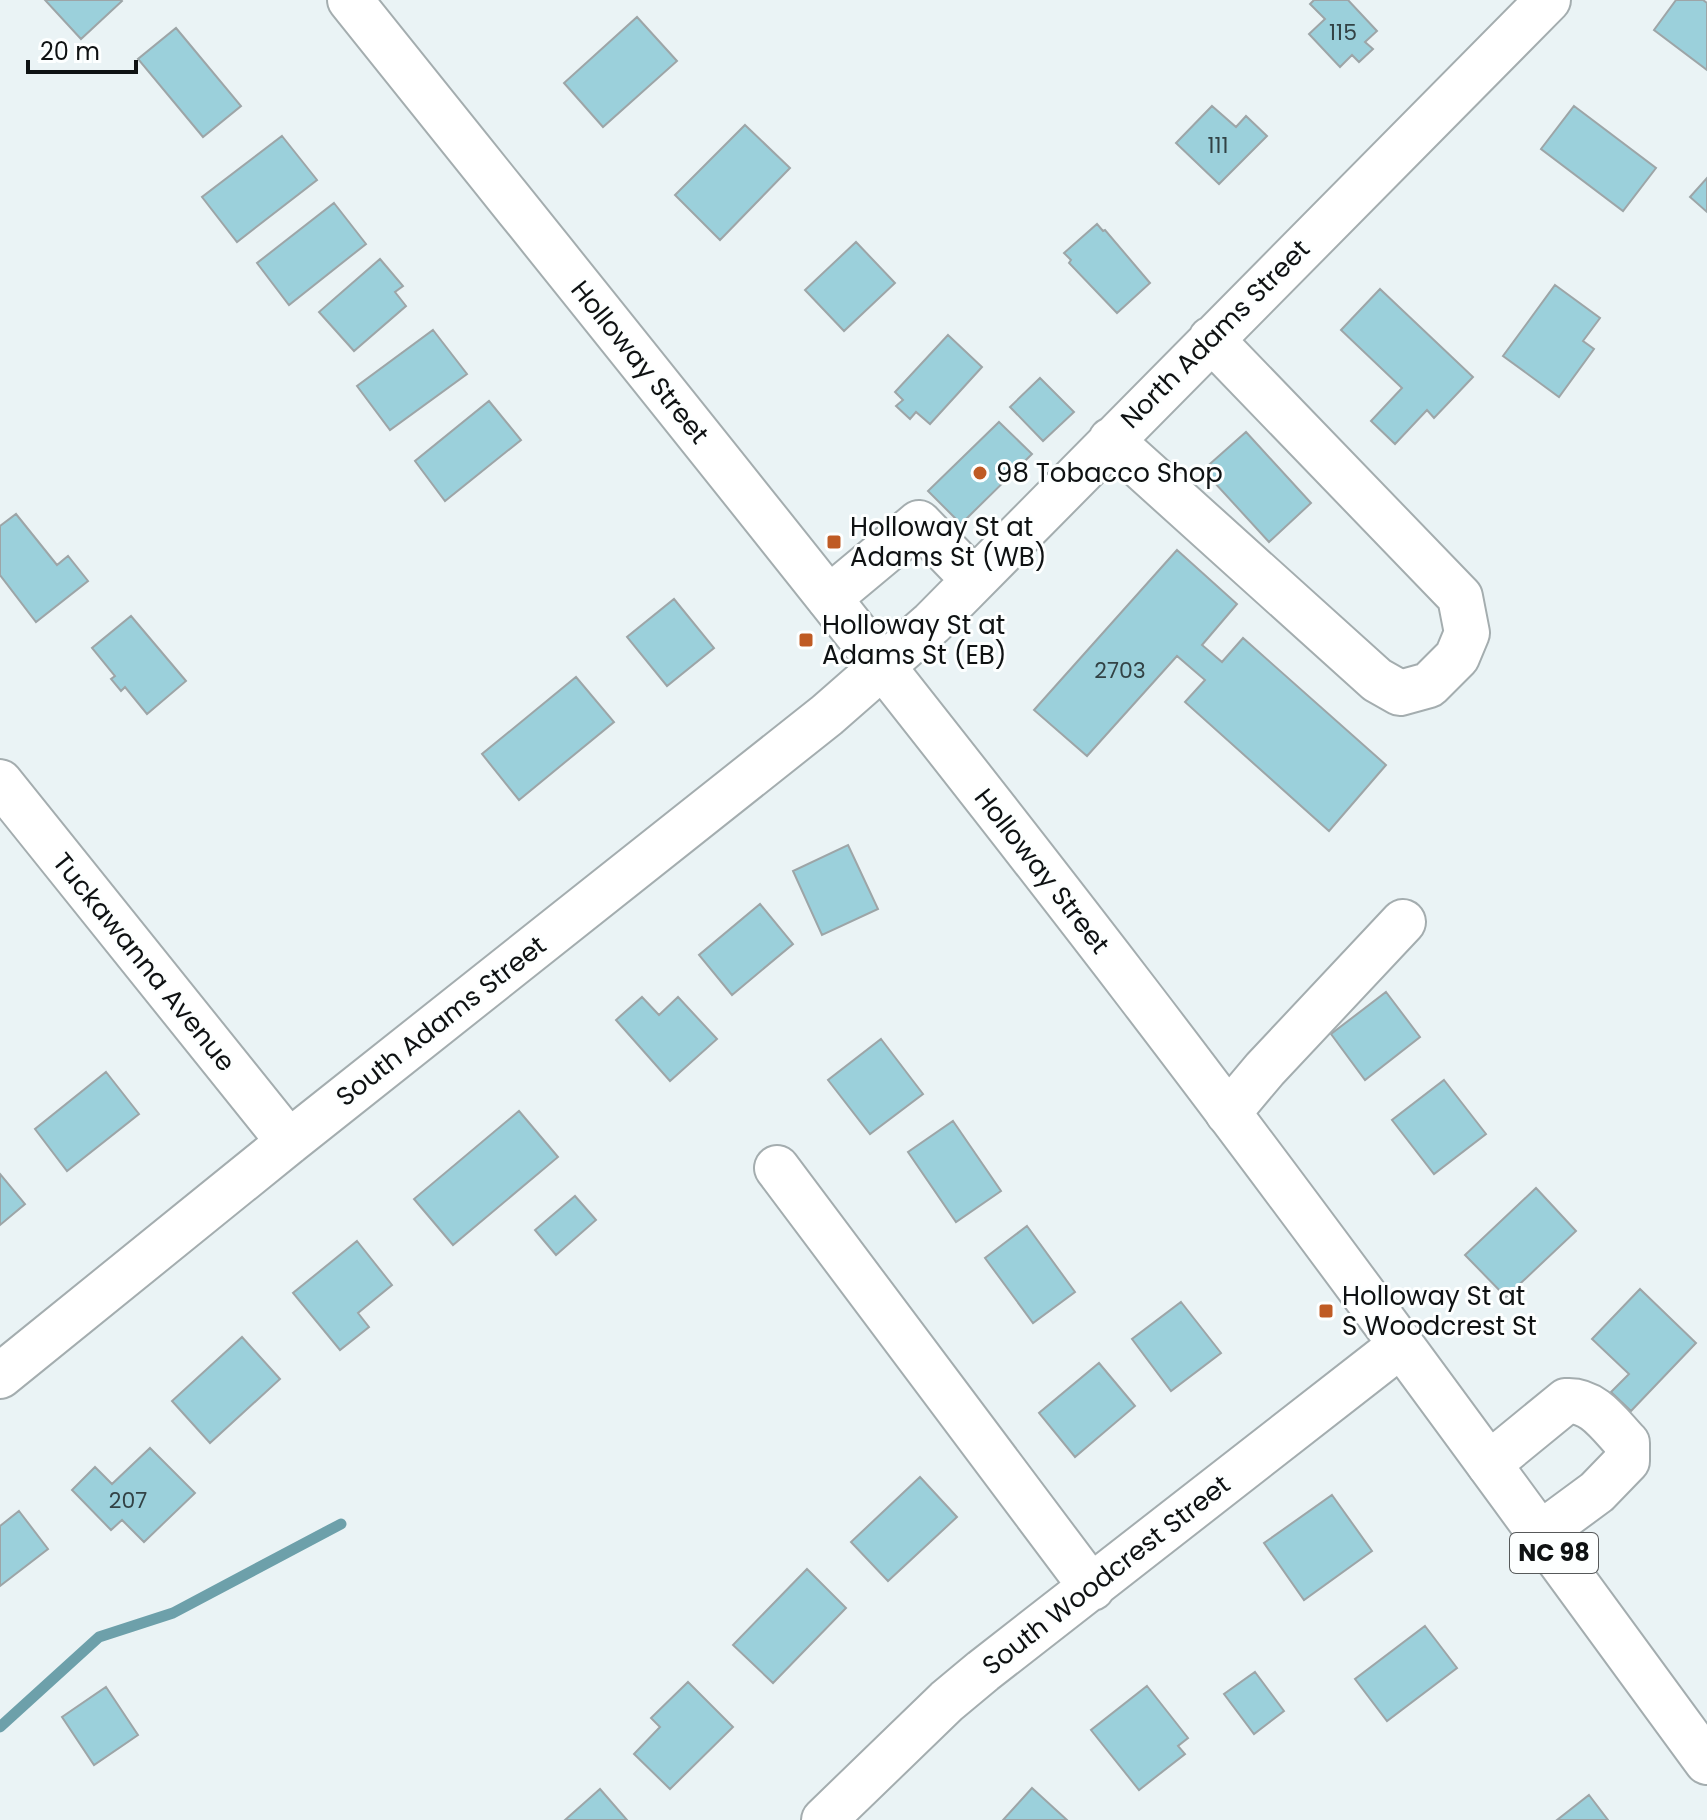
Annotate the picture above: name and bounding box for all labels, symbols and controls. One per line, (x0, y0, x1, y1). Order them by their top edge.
house number: 115 (1329, 17, 1357, 48)
scale bar (28, 24, 136, 74)
text: 20 m (40, 35, 100, 68)
house number: 111 (1207, 130, 1229, 161)
street label: North Adams Street (1113, 232, 1317, 436)
street label: Holloway Street (563, 273, 717, 451)
place label: 98 Tobacco Shop (996, 455, 1223, 491)
marker: 98 Tobacco Shop (971, 464, 989, 482)
place label: Holloway St at Adams St (WB) (850, 509, 1047, 575)
marker: Holloway St at Adams St (WB) (825, 533, 843, 551)
place label: Holloway St at Adams St (EB) (822, 607, 1007, 673)
marker: Holloway St at Adams St (EB) (797, 631, 815, 649)
house number: 2703 (1094, 655, 1146, 686)
street label: Holloway Street (966, 781, 1118, 961)
street label: Tuckawanna Avenue (44, 845, 244, 1079)
street label: South Adams Street (328, 927, 554, 1115)
place label: Holloway St at S Woodcrest St (1342, 1278, 1537, 1344)
marker: Holloway St at S Woodcrest St (1317, 1302, 1335, 1320)
street label: South Woodcrest Street (975, 1467, 1237, 1683)
house number: 207 (109, 1485, 147, 1516)
road number: NC 98 (1510, 1533, 1598, 1573)

